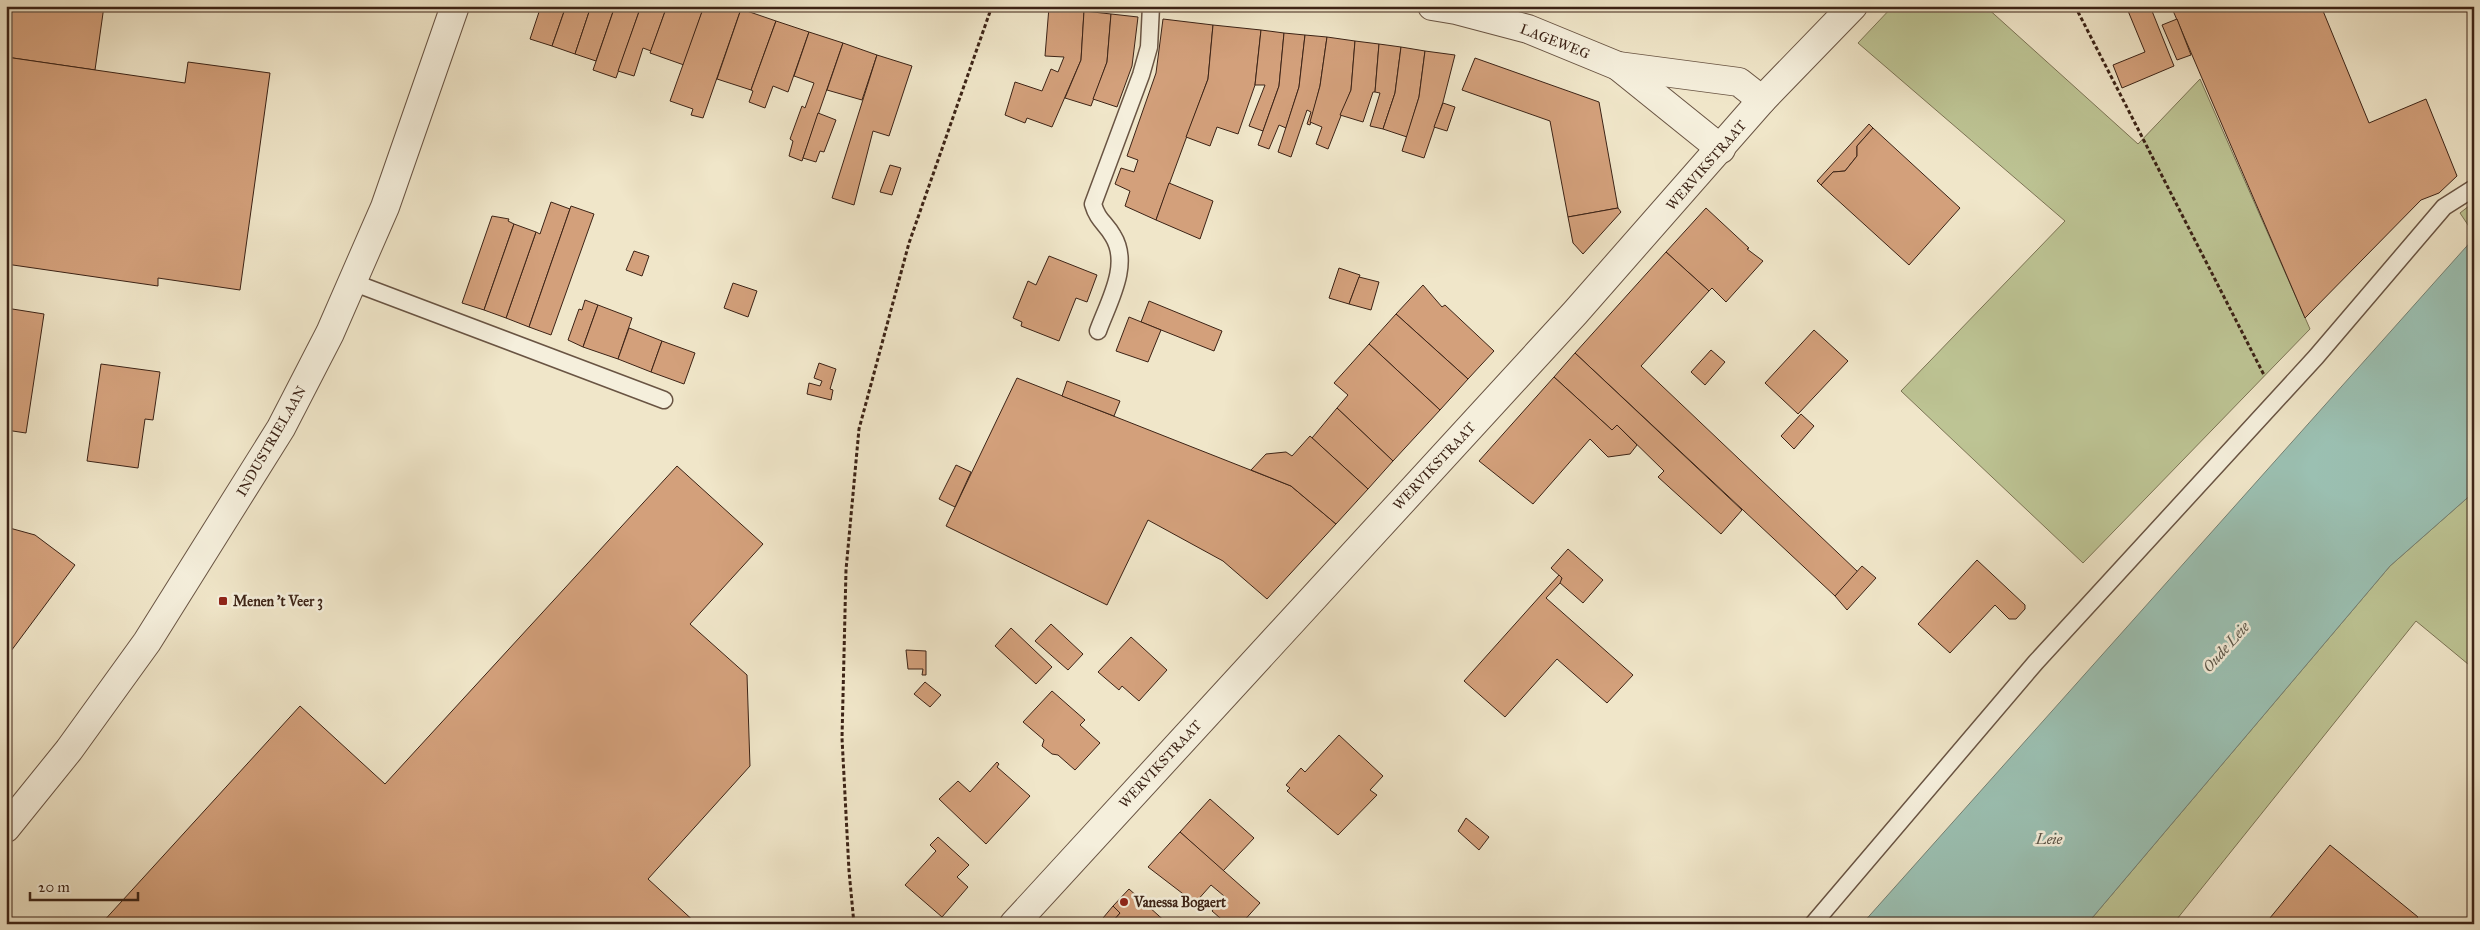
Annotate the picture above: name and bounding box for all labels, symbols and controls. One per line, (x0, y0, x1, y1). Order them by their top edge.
street label: LAGEWEG (1517, 20, 1592, 63)
street label: WERVIKSTRAAT (1663, 117, 1750, 214)
street label: INDUSTRIELAAN (233, 383, 310, 500)
street label: WERVIKSTRAAT (1389, 419, 1480, 514)
place label: Menen 't Veer 3 (233, 593, 323, 611)
marker: Menen 't Veer 3 (217, 595, 229, 607)
water label: Oude Leie (2199, 618, 2253, 676)
street label: WERVIKSTRAAT (1115, 717, 1206, 812)
water label: Leie (2035, 830, 2063, 848)
scale bar (30, 870, 138, 902)
text: 20 m (38, 878, 70, 896)
place label: Vanessa Bogaert (1133, 894, 1226, 912)
marker: Vanessa Bogaert (1118, 896, 1130, 908)

